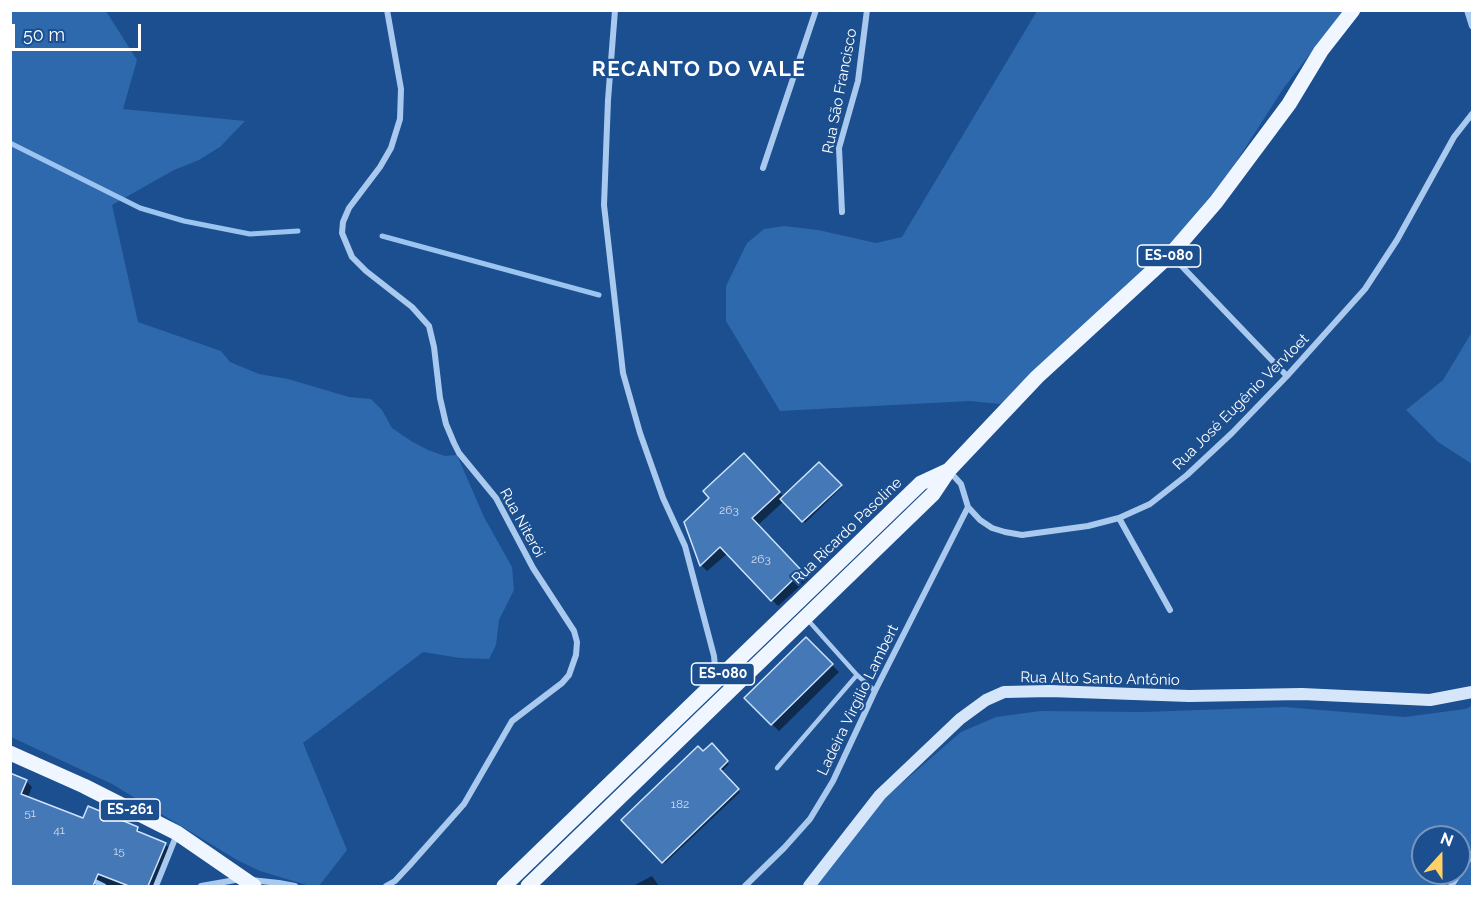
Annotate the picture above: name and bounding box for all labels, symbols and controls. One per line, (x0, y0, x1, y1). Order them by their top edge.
scale bar (15, 12, 144, 50)
text: 50 m (23, 24, 65, 45)
street label: Rua São Francisco (819, 27, 861, 155)
district label: RECANTO DO VALE (592, 57, 806, 83)
road number: ES-080 (1138, 245, 1200, 267)
street label: Rua José Eugênio Vervloet (1169, 330, 1313, 474)
street label: Rua Ricardo Pasoline (788, 474, 906, 588)
street label: Rua Niterói (496, 485, 548, 561)
house number: 263 (719, 503, 739, 517)
house number: 263 (751, 552, 771, 566)
street label: Ladeira Virgilio Lambert (814, 622, 902, 778)
road number: ES-080 (692, 663, 754, 685)
street label: Rua Alto Santo Antônio (1020, 669, 1180, 689)
house number: 182 (671, 797, 689, 811)
road number: ES-261 (100, 799, 160, 821)
house number: 51 (24, 806, 36, 820)
house number: 41 (53, 823, 65, 837)
north arrow (1411, 825, 1471, 885)
text: N (1438, 829, 1456, 851)
house number: 15 (113, 844, 125, 858)

